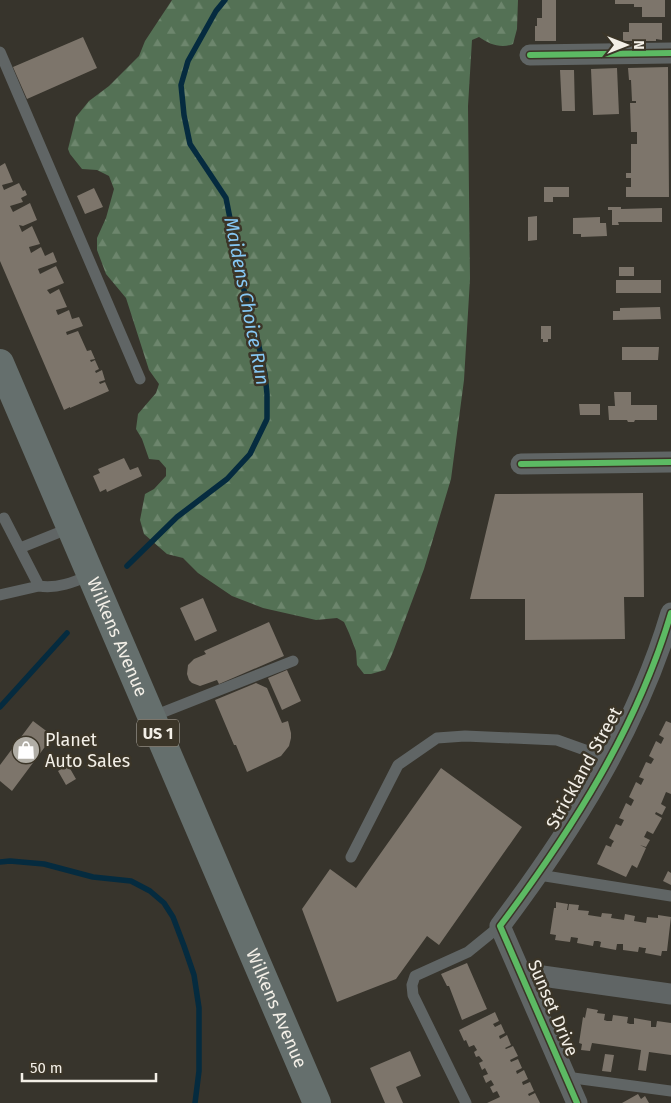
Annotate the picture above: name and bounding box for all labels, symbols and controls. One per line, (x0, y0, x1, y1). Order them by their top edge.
north arrow (601, 20, 651, 70)
text: N (630, 40, 647, 50)
water label: Maidens Choice Run (219, 215, 275, 387)
street label: Wilkens Avenue (82, 574, 153, 700)
street label: Strickland Street (541, 703, 627, 833)
road number: US 1 (137, 720, 179, 746)
place label: Planet Auto Sales (45, 729, 130, 772)
shop icon: Planet Auto Sales (11, 735, 41, 765)
street label: Wilkens Avenue (241, 945, 312, 1071)
street label: Sunset Drive (523, 957, 583, 1059)
scale bar (22, 1050, 156, 1082)
text: 50 m (30, 1059, 63, 1077)

